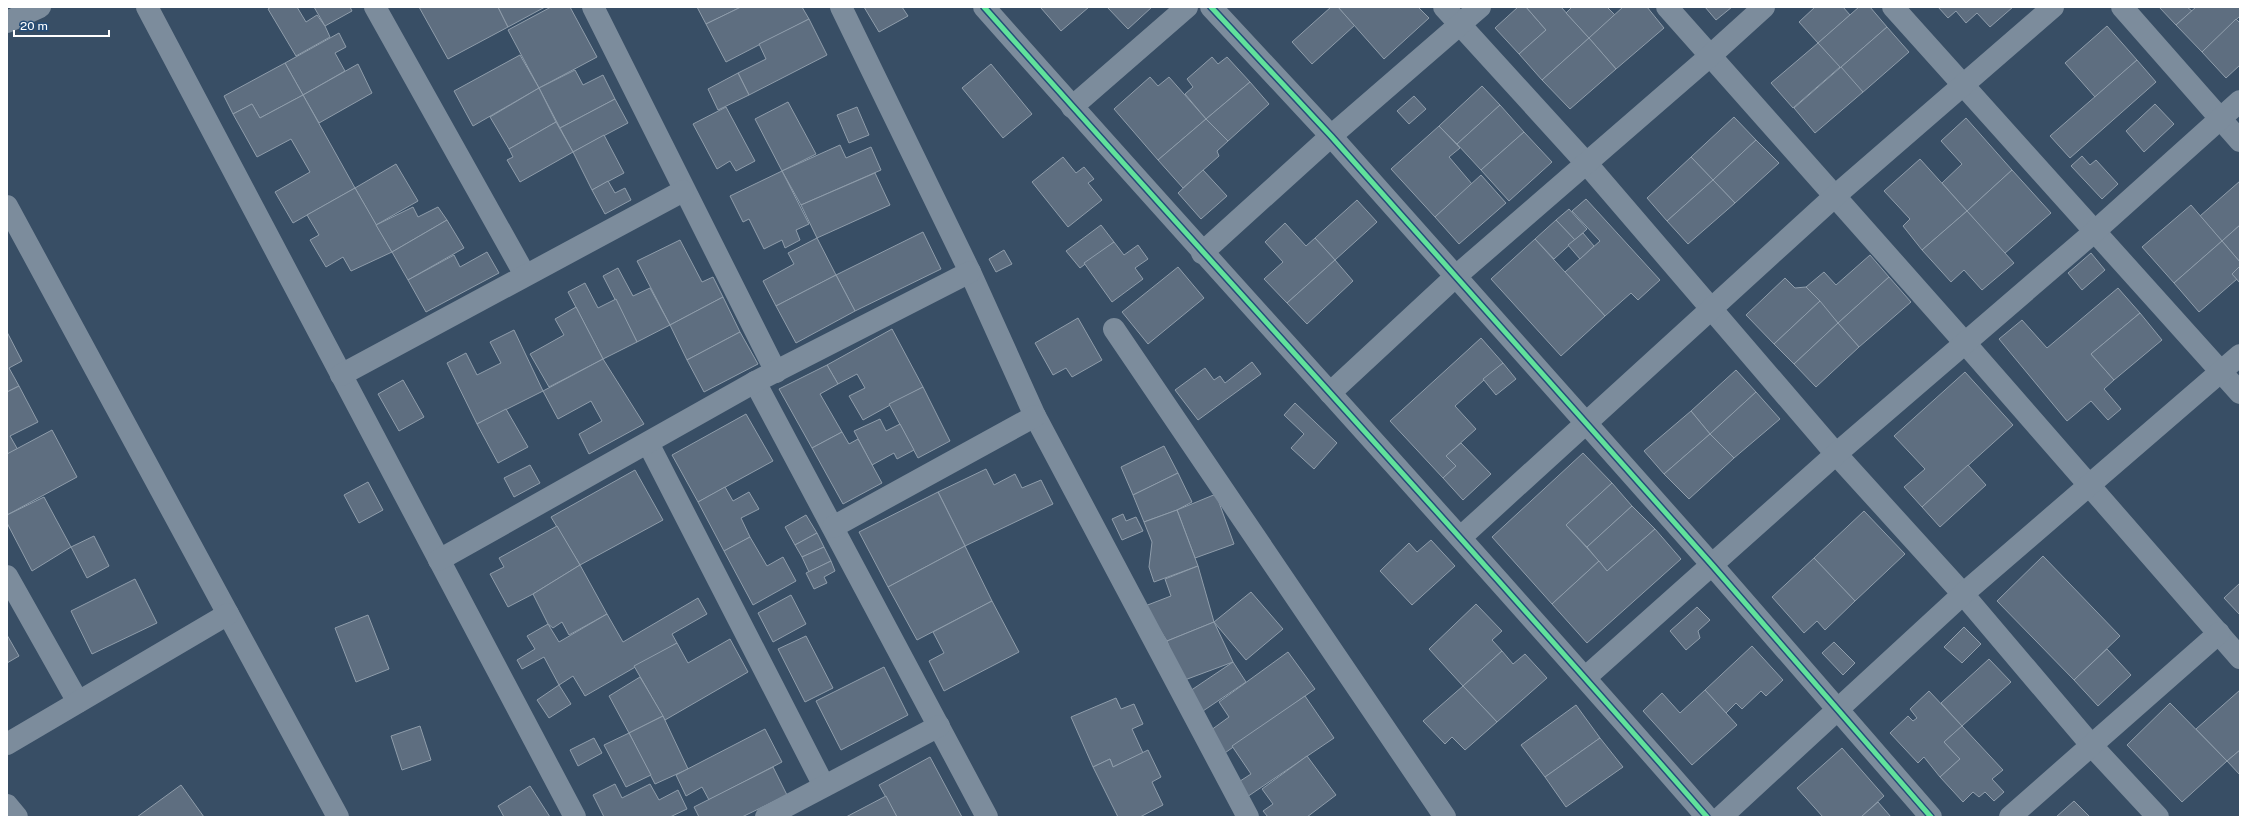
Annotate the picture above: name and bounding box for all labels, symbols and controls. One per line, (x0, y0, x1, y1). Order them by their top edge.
scale bar (14, 12, 109, 38)
text: 20 m (20, 19, 48, 33)

